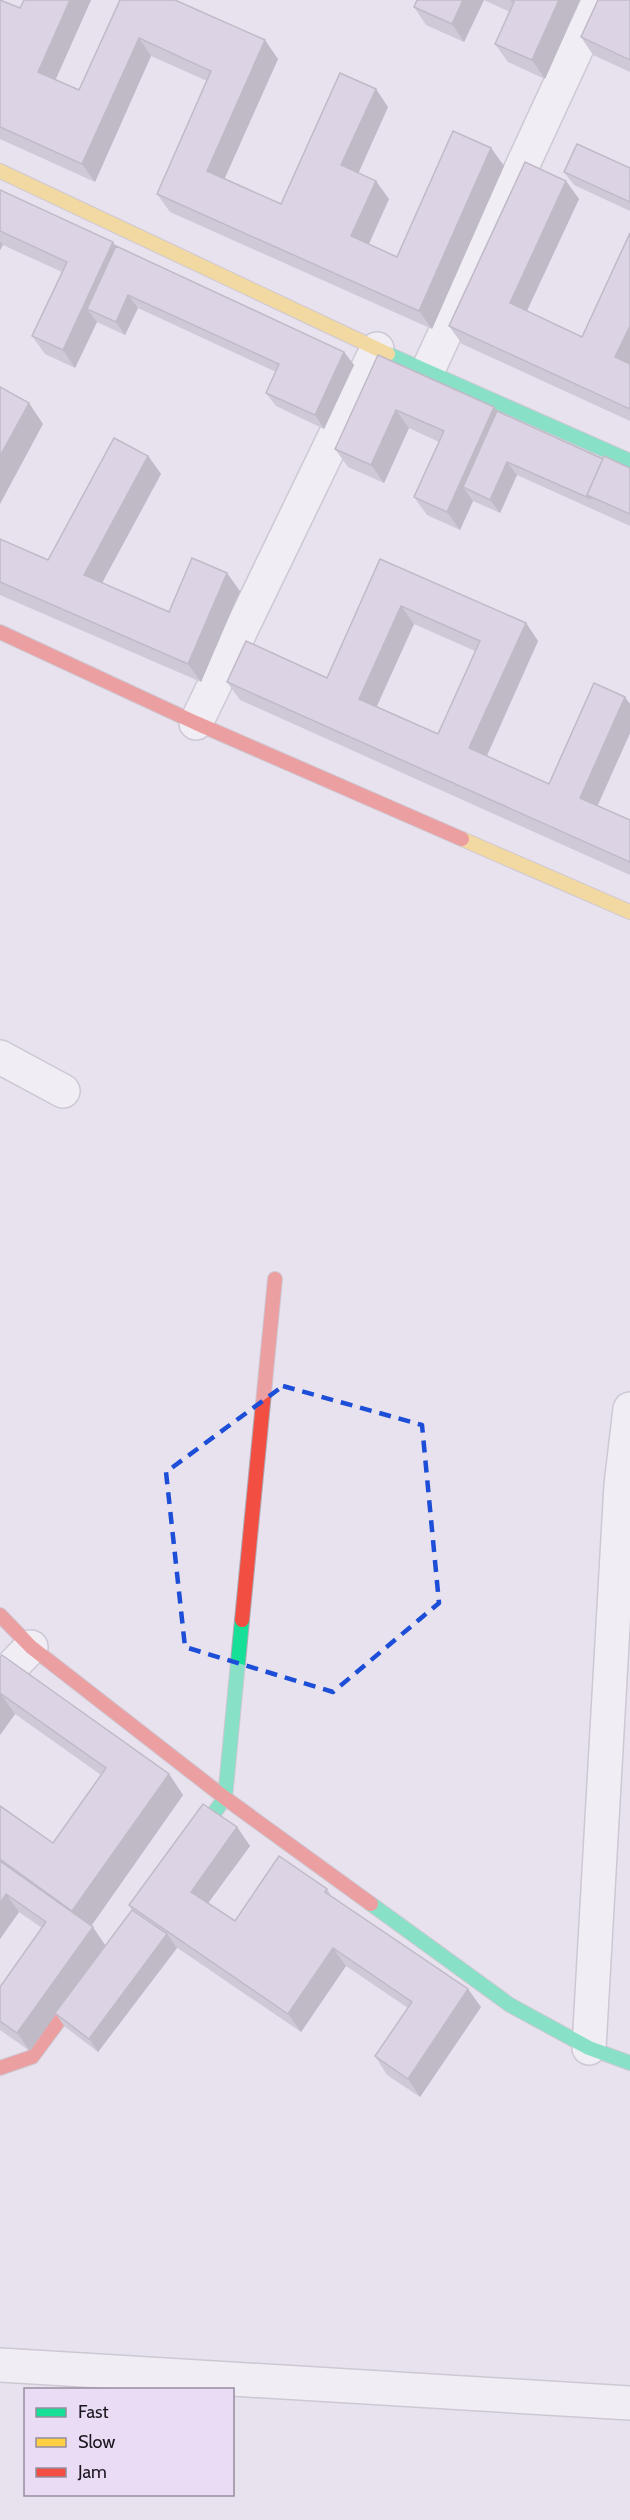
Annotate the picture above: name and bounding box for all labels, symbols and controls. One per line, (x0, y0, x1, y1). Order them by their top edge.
legend (24, 2388, 234, 2496)
text: Fast (78, 2401, 109, 2423)
text: Slow (78, 2431, 115, 2453)
text: Jam (77, 2461, 107, 2483)

